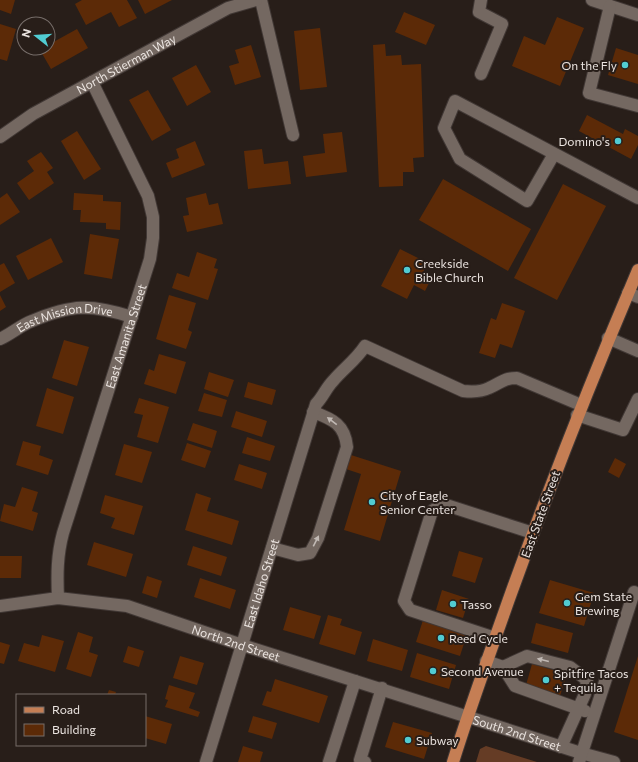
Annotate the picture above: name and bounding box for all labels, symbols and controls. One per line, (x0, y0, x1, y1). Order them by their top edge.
north arrow (16, 16, 56, 56)
text: N (19, 27, 33, 39)
street label: North Stierman Way (74, 31, 178, 96)
place label: On the Fly (561, 58, 617, 72)
marker: On the Fly (620, 60, 630, 70)
place label: Domino's (559, 134, 610, 148)
marker: Domino's (613, 136, 623, 146)
place label: Creekside Bible Church (415, 256, 484, 284)
marker: Creekside Bible Church (402, 265, 412, 275)
street label: East Amanita Street (102, 282, 149, 390)
street label: East Mission Drive (14, 301, 114, 335)
one-way arrow (327, 417, 338, 426)
street label: East State Street (518, 469, 562, 559)
place label: City of Eagle Senior Center (380, 488, 455, 516)
marker: City of Eagle Senior Center (367, 497, 377, 507)
one-way arrow (313, 535, 319, 546)
street label: East Idaho Street (241, 537, 281, 630)
place label: Gem State Brewing (575, 589, 632, 617)
place label: Tasso (461, 597, 492, 611)
marker: Gem State Brewing (562, 598, 572, 608)
marker: Tasso (448, 599, 458, 609)
street label: North 2nd Street (190, 622, 282, 664)
place label: Reed Cycle (449, 631, 508, 645)
marker: Reed Cycle (436, 633, 446, 643)
one-way arrow (536, 657, 548, 663)
place label: Second Avenue (441, 664, 524, 678)
marker: Second Avenue (428, 666, 438, 676)
place label: Spitfire Tacos + Tequila (554, 666, 629, 694)
marker: Spitfire Tacos + Tequila (541, 675, 551, 685)
legend (16, 694, 146, 746)
text: Road (52, 702, 80, 716)
street label: South 2nd Street (471, 712, 563, 753)
text: Building (52, 722, 96, 736)
place label: Subway (416, 733, 459, 747)
marker: Subway (403, 735, 413, 745)

